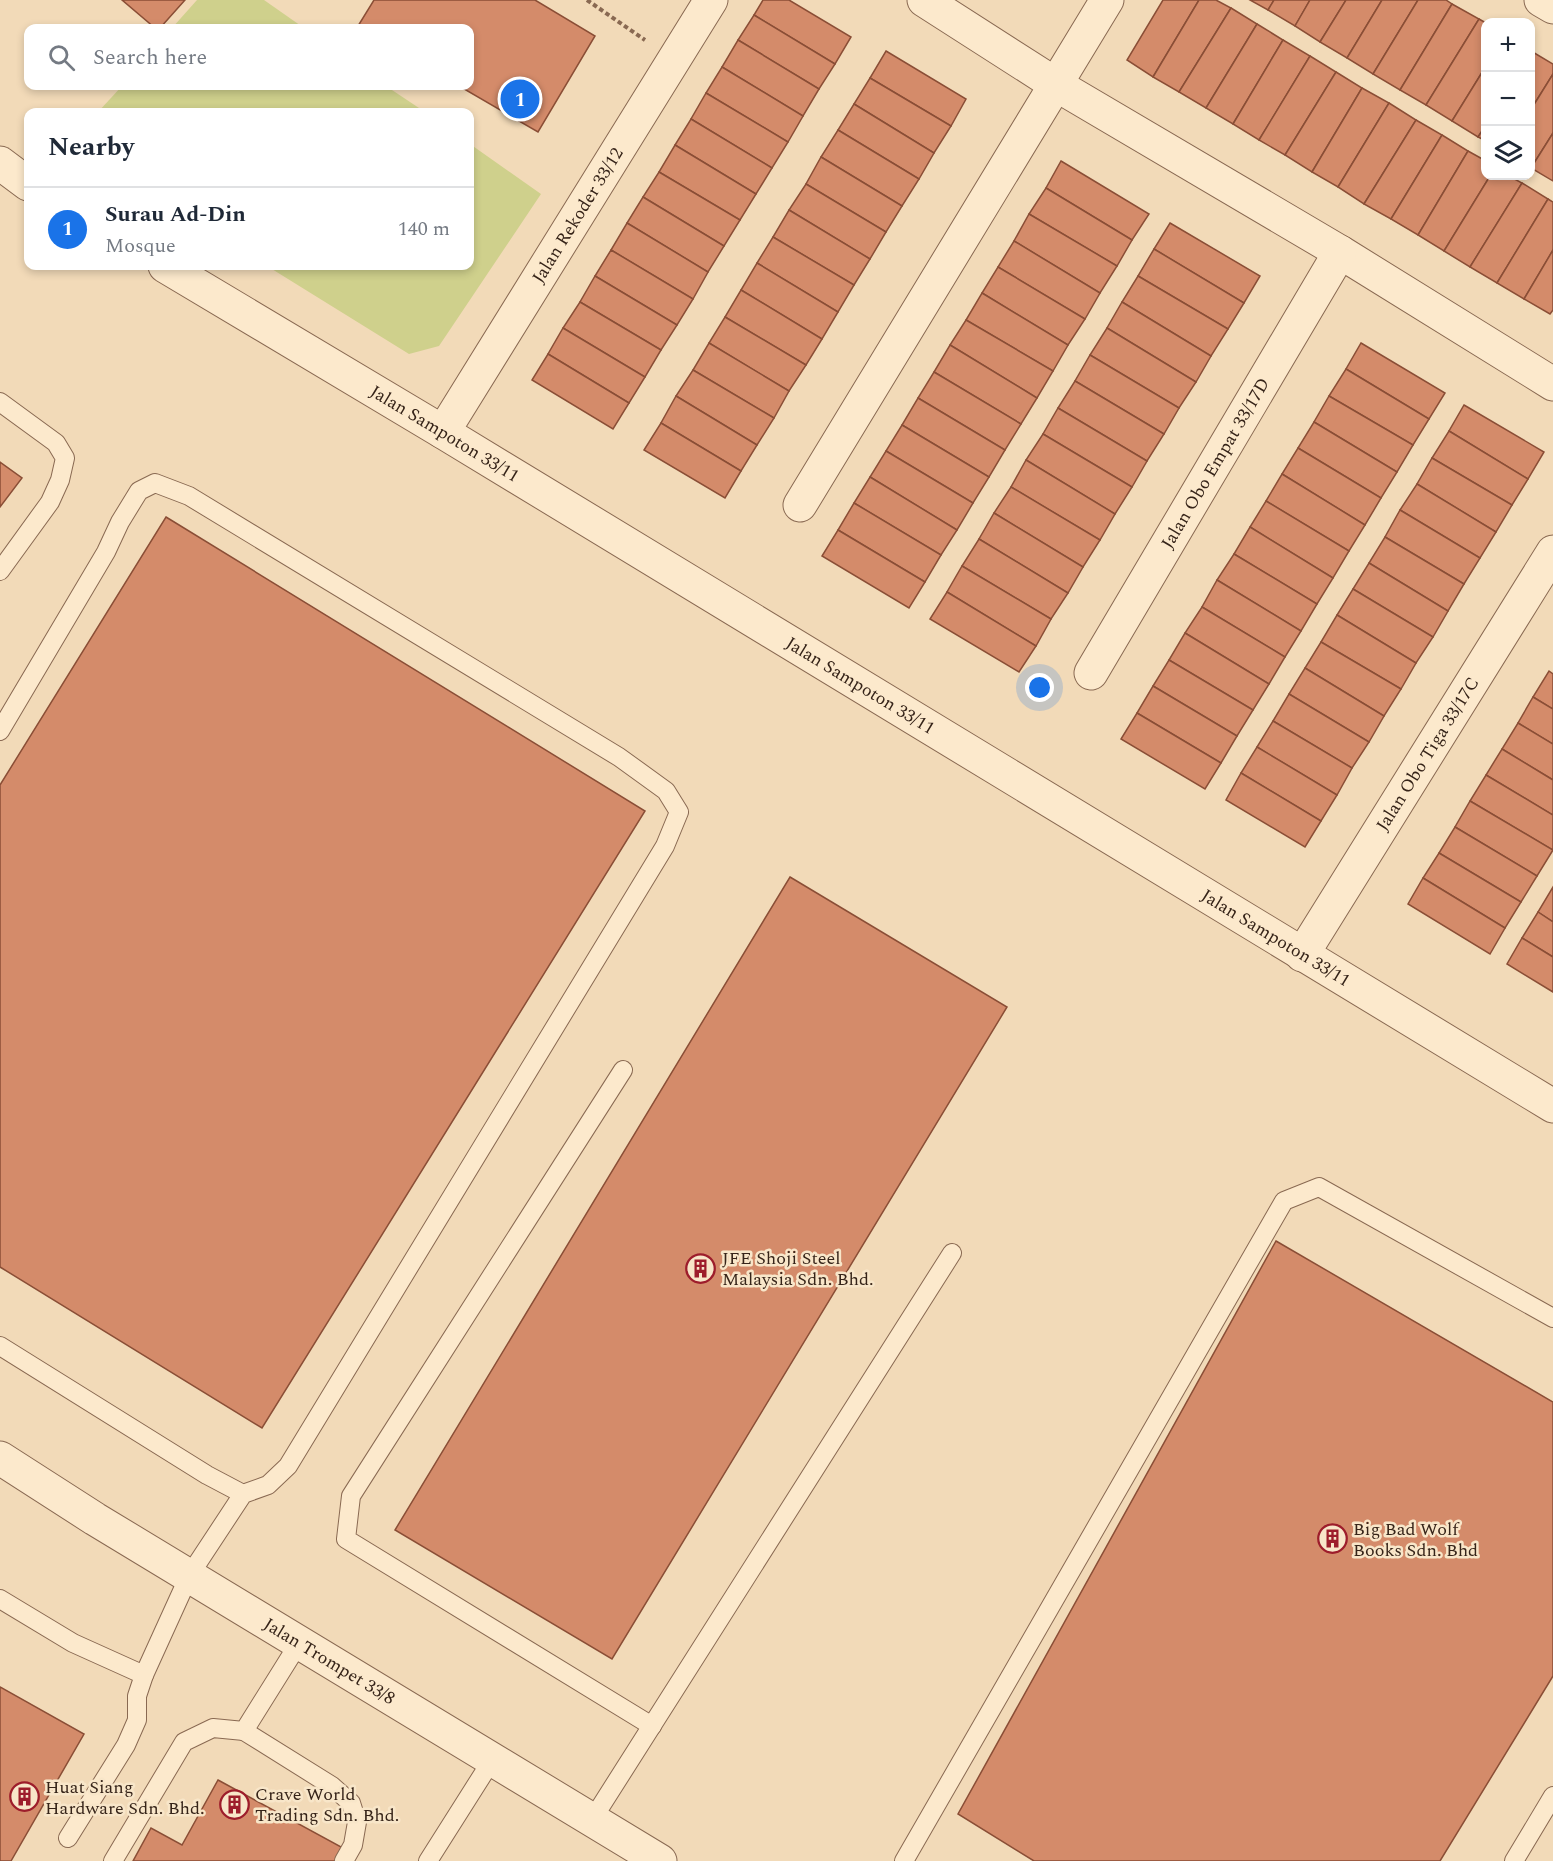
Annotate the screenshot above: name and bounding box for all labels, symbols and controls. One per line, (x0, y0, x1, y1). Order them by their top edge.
map controls (1481, 18, 1535, 180)
button: + (1481, 18, 1535, 72)
search box (24, 24, 474, 90)
icon: search (45, 41, 78, 74)
text: Search here (93, 41, 207, 74)
button: − (1481, 72, 1535, 126)
pin: 1 (500, 76, 540, 122)
button: layers (1481, 126, 1535, 180)
text: Nearby (48, 127, 134, 167)
street label: Jalan Rekoder 33/12 (525, 142, 630, 288)
text: Surau Ad-Din (105, 198, 246, 231)
text: 1 (62, 214, 73, 244)
text: 140 m (398, 214, 450, 244)
text: Mosque (105, 231, 176, 261)
street label: Jalan Obo Empat 33/17D (1154, 372, 1276, 554)
street label: Jalan Sampoton 33/11 (365, 378, 525, 489)
street label: Jalan Sampoton 33/11 (781, 630, 940, 741)
street label: Jalan Obo Tiga 33/17C (1369, 671, 1486, 836)
your location (1025, 673, 1054, 702)
street label: Jalan Sampoton 33/11 (1196, 882, 1355, 993)
place label: JFE Shoji Steel Malaysia Sdn. Bhd. (722, 1245, 874, 1293)
building icon: JFE Shoji Steel Malaysia Sdn. Bhd. (685, 1252, 717, 1284)
place label: Big Bad Wolf Books Sdn. Bhd (1353, 1516, 1478, 1564)
building icon: Big Bad Wolf Books Sdn. Bhd (1316, 1523, 1348, 1555)
street label: Jalan Trompet 33/8 (258, 1611, 400, 1711)
place label: Huat Siang Hardware Sdn. Bhd. (45, 1774, 204, 1822)
building icon: Huat Siang Hardware Sdn. Bhd. (8, 1781, 40, 1813)
place label: Crave World Trading Sdn. Bhd. (255, 1781, 399, 1829)
building icon: Crave World Trading Sdn. Bhd. (218, 1788, 250, 1820)

